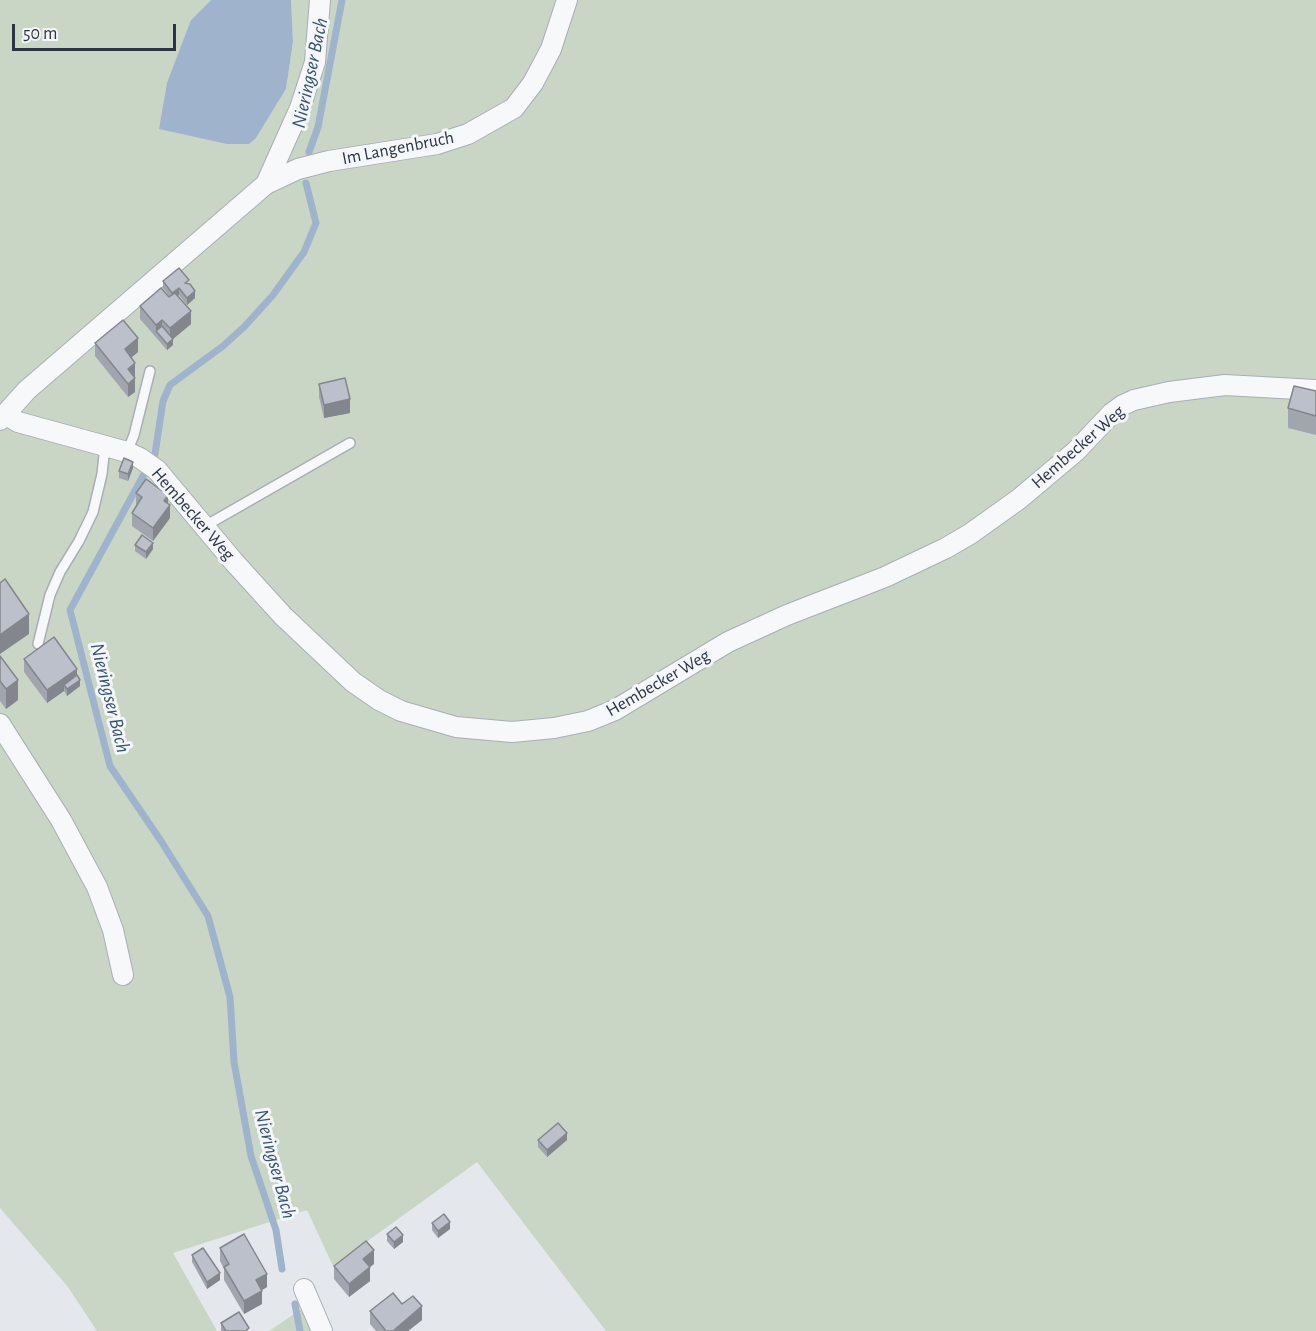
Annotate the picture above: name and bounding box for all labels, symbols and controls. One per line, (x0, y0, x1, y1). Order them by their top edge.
scale bar (15, 12, 178, 50)
water label: Nieringser Bach (287, 16, 333, 130)
text: 50 m (23, 25, 57, 43)
street label: Im Langenbruch (340, 127, 456, 169)
street label: Hembecker Weg (1027, 401, 1129, 493)
street label: Hembecker Weg (147, 463, 239, 565)
water label: Nieringser Bach (85, 641, 135, 755)
street label: Hembecker Weg (602, 645, 714, 721)
water label: Nieringser Bach (249, 1107, 301, 1221)

